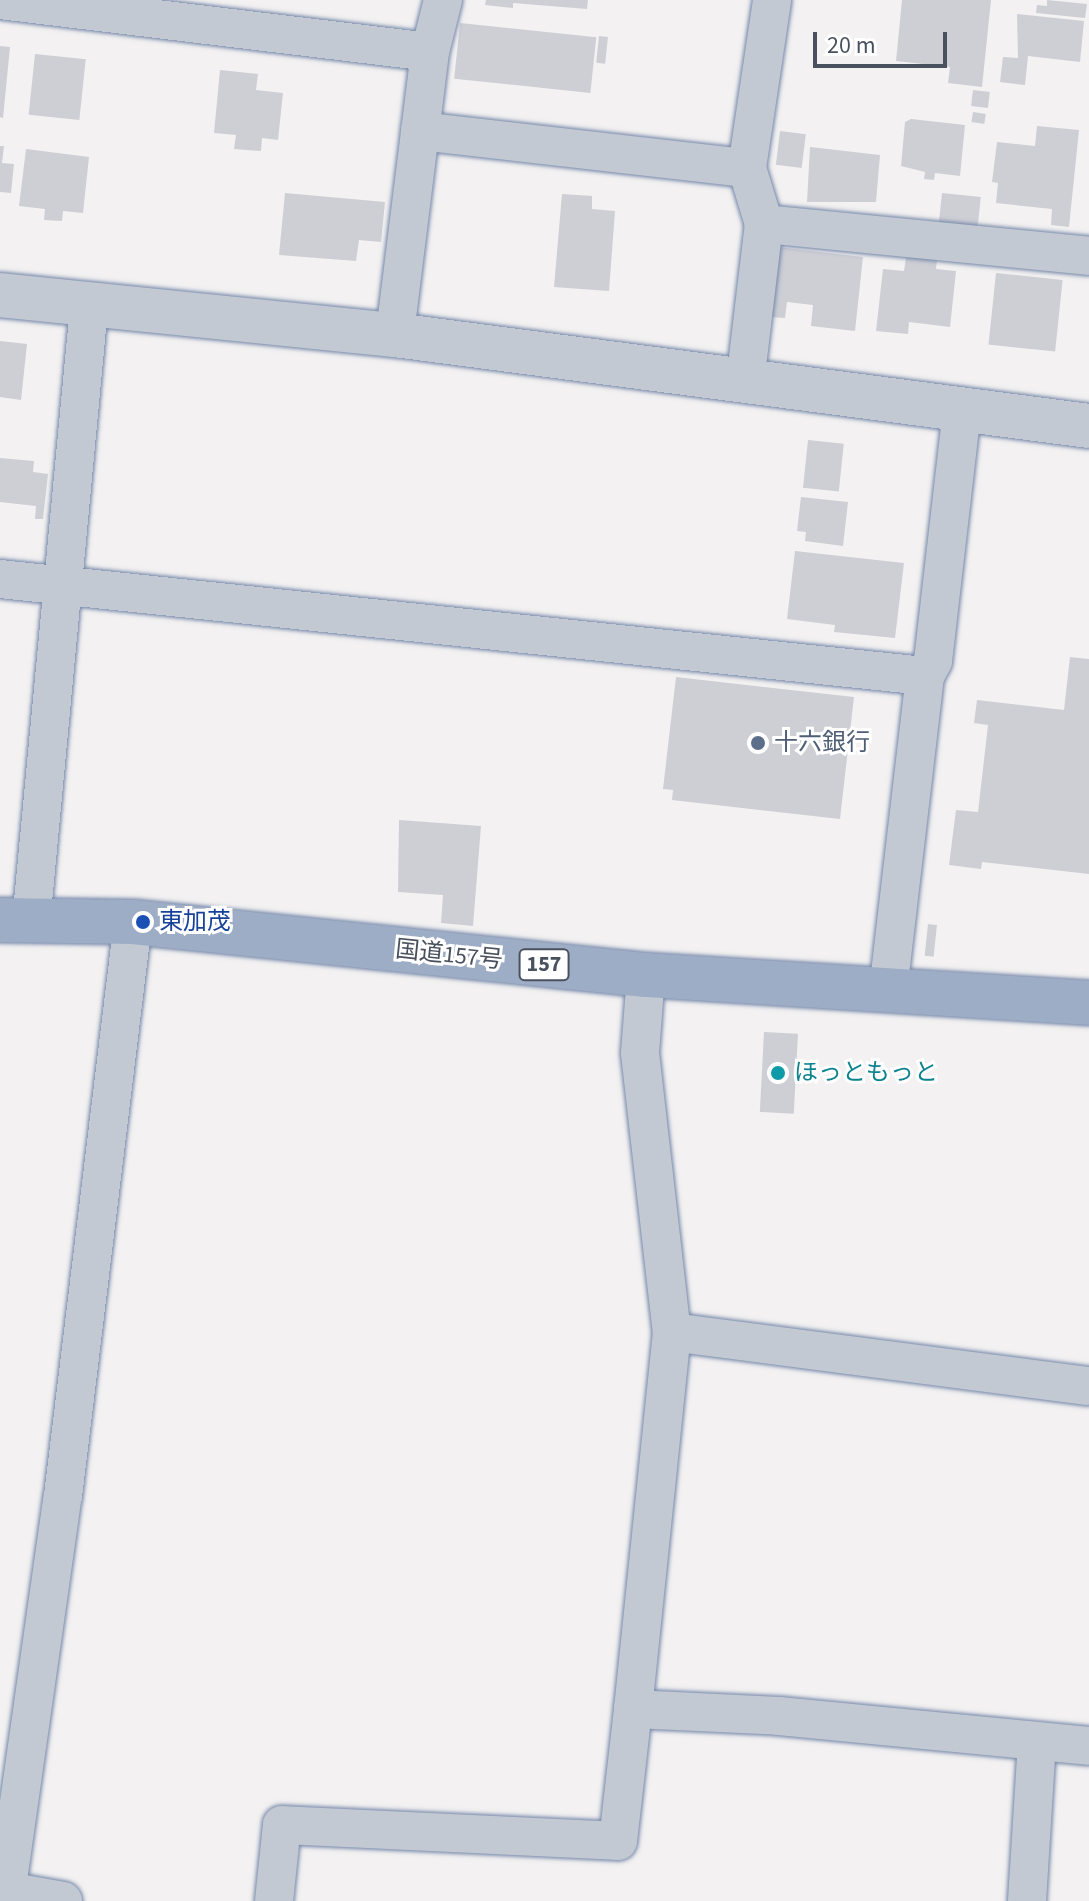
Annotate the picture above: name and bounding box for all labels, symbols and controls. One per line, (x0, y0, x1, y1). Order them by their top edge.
scale bar (817, 16, 951, 66)
text: 20 m (827, 28, 876, 63)
place label: 十六銀行 (774, 729, 870, 757)
marker: 十六銀行 (749, 734, 767, 752)
place label: 東加茂 (159, 908, 231, 936)
marker: 東加茂 (134, 913, 152, 931)
street label: 国道157号 (394, 935, 504, 975)
road number: 157 (518, 947, 570, 983)
place label: ほっともっと (794, 1059, 938, 1087)
marker: ほっともっと (769, 1064, 787, 1082)

